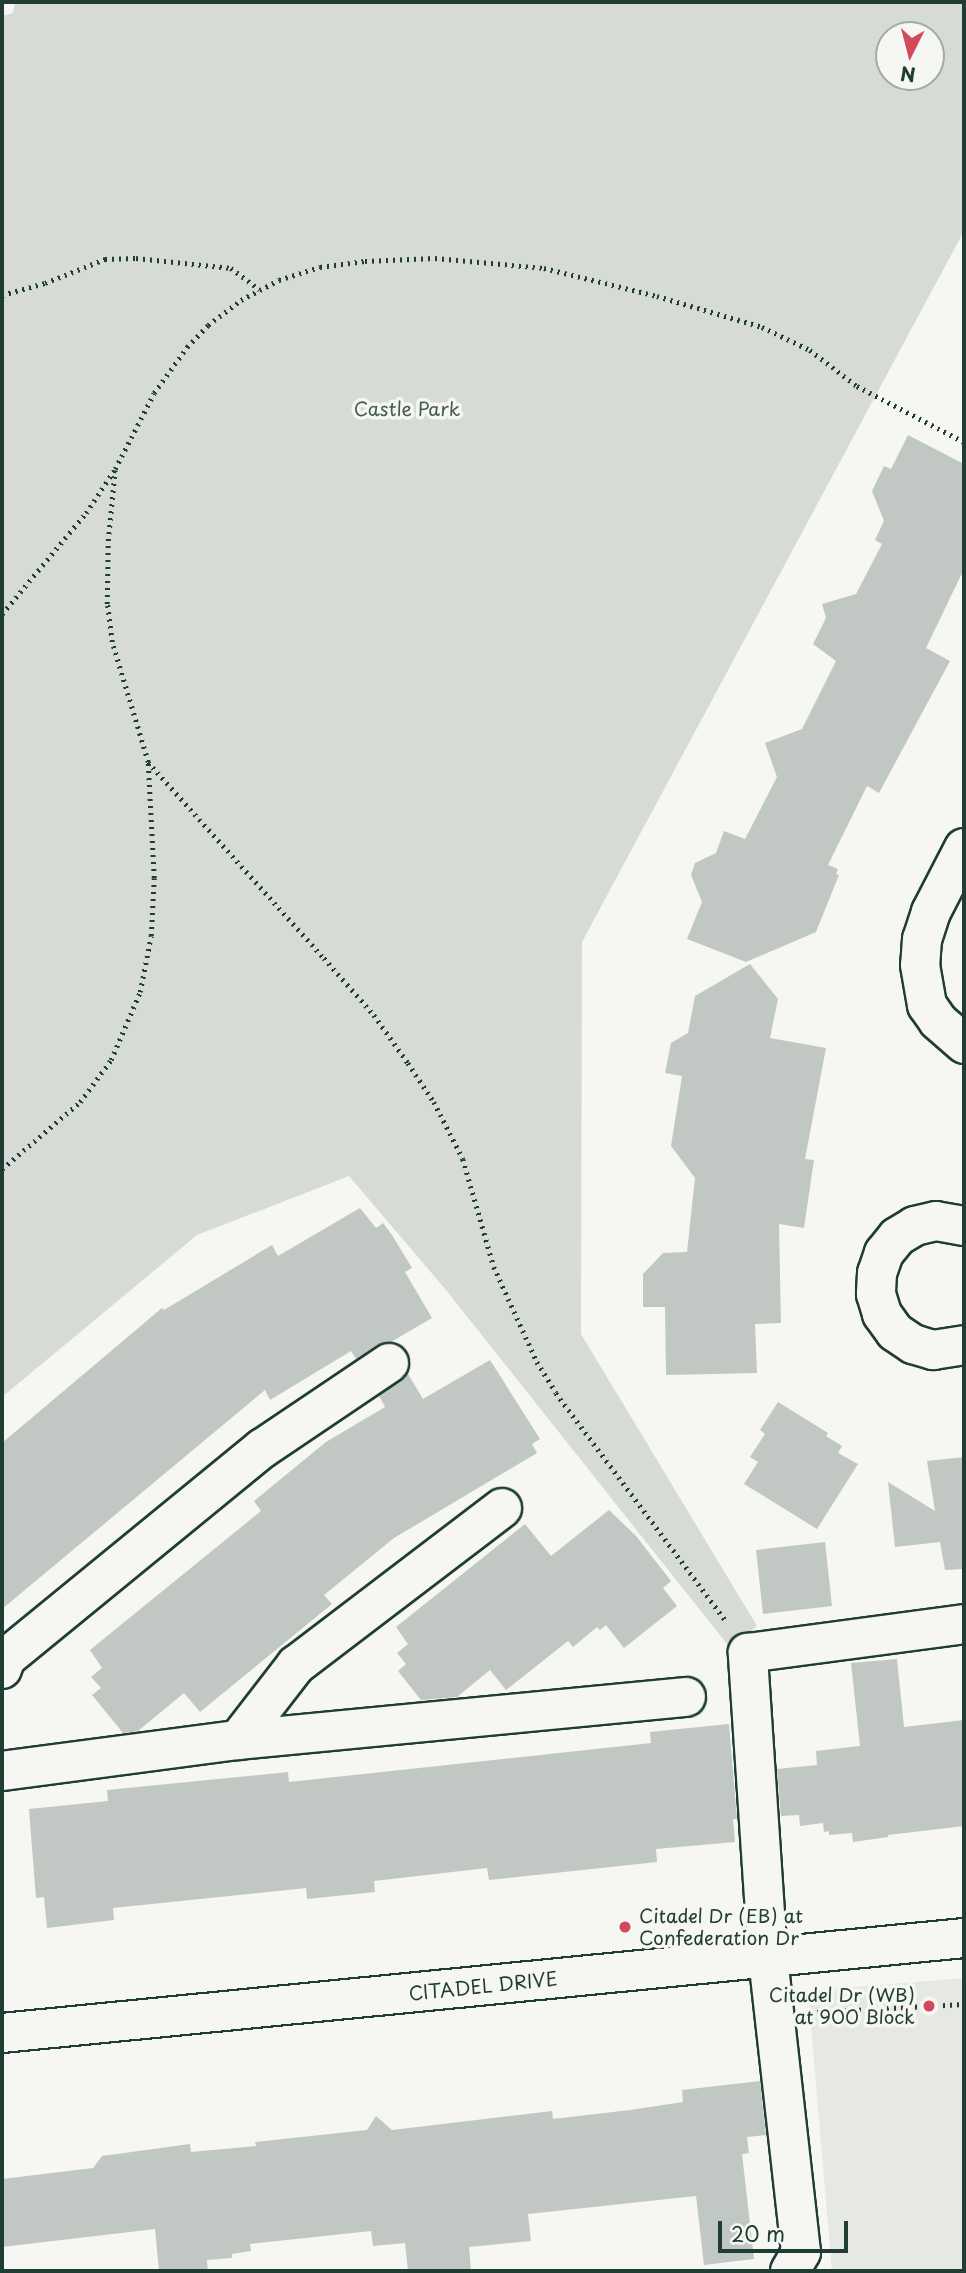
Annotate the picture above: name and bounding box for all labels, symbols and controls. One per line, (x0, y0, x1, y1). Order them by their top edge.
north arrow (875, 21, 945, 91)
text: N (899, 60, 917, 90)
park label: Castle Park (354, 398, 460, 420)
place label: Citadel Dr (EB) at Confederation Dr (639, 1905, 805, 1949)
marker: Citadel Dr (EB) at Confederation Dr (617, 1919, 633, 1935)
street label: CITADEL DRIVE (408, 1967, 558, 2005)
place label: Citadel Dr (WB) at 900 Block (767, 1984, 915, 2028)
marker: Citadel Dr (WB) at 900 Block (921, 1998, 937, 2014)
scale bar (721, 2206, 850, 2250)
text: 20 m (731, 2217, 785, 2249)

